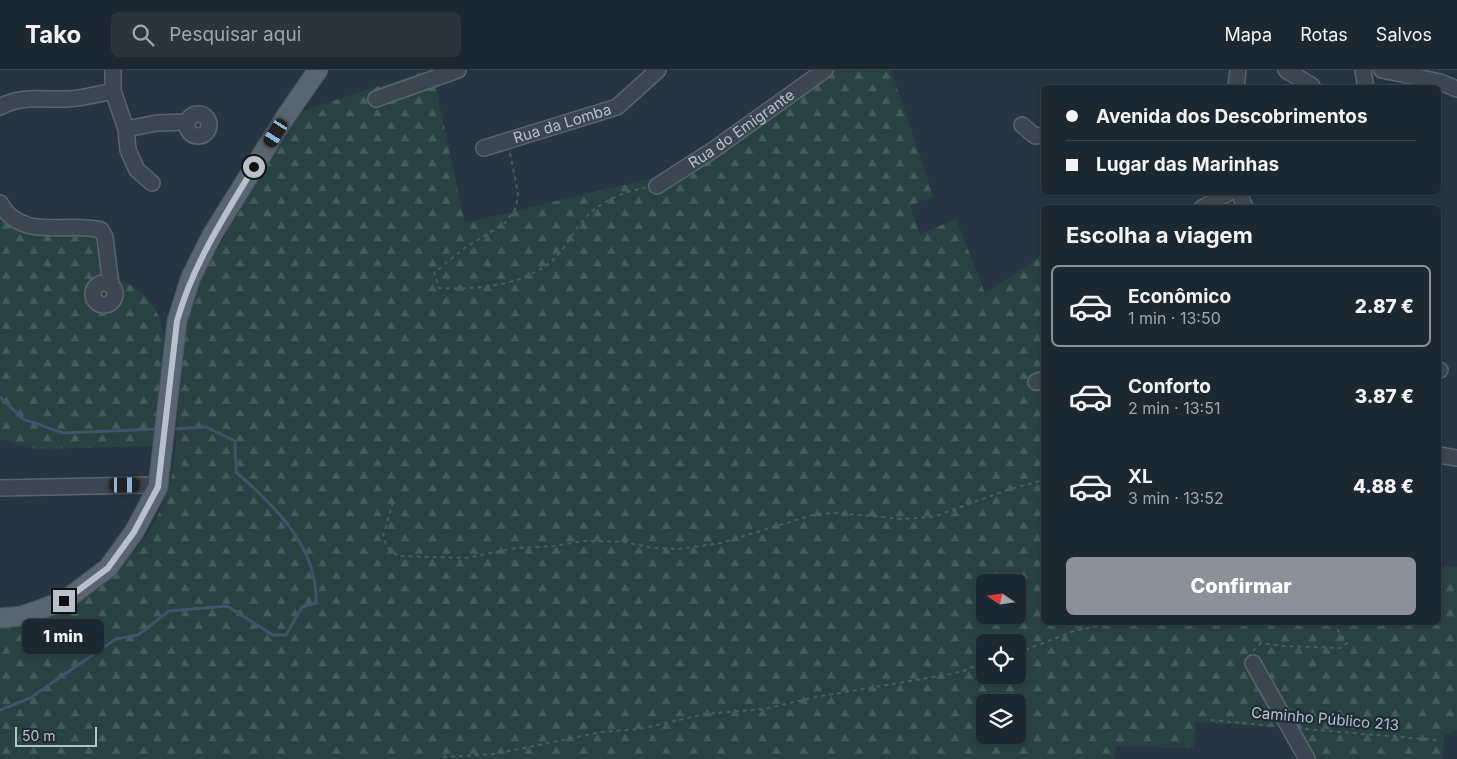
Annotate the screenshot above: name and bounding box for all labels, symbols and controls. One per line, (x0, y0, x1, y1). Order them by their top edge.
search box (111, 12, 461, 57)
text: Tako (25, 20, 81, 49)
icon: search (129, 21, 157, 49)
text: Pesquisar aqui (169, 23, 301, 46)
text: Mapa (1224, 24, 1272, 45)
text: Rotas (1300, 24, 1348, 45)
text: Salvos (1376, 24, 1432, 45)
street label: Rua do Emigrante (685, 85, 798, 172)
street label: Rua da Lomba (511, 99, 613, 147)
text: Avenida dos Descobrimentos (1096, 105, 1368, 128)
car (261, 116, 290, 150)
text: Lugar das Marinhas (1096, 153, 1279, 176)
route start (243, 156, 265, 178)
text: Escolha a viagem (1066, 222, 1253, 248)
icon: car (1068, 284, 1113, 329)
text: Econômico (1128, 285, 1231, 308)
text: 2.87 € (1355, 295, 1414, 318)
text: 1 min · 13:50 (1128, 308, 1221, 328)
icon: car (1068, 374, 1113, 419)
text: Conforto (1128, 375, 1211, 398)
text: 3.87 € (1355, 385, 1414, 408)
text: 2 min · 13:51 (1128, 398, 1220, 418)
icon: car (1068, 464, 1113, 509)
text: XL (1128, 465, 1153, 488)
text: 4.88 € (1353, 475, 1414, 498)
car (110, 478, 140, 493)
text: 3 min · 13:52 (1128, 488, 1224, 508)
button: Confirmar (1066, 557, 1416, 615)
north arrow (976, 574, 1026, 624)
map controls (976, 574, 1026, 744)
route end (53, 590, 75, 612)
callout: 1 min (23, 618, 105, 654)
text: 1 min (43, 626, 83, 646)
button: locate (976, 634, 1026, 684)
button: layers (976, 694, 1026, 744)
street label: Caminho Público 213 (1250, 703, 1400, 734)
scale bar (15, 724, 98, 747)
text: 50 m (22, 727, 56, 744)

